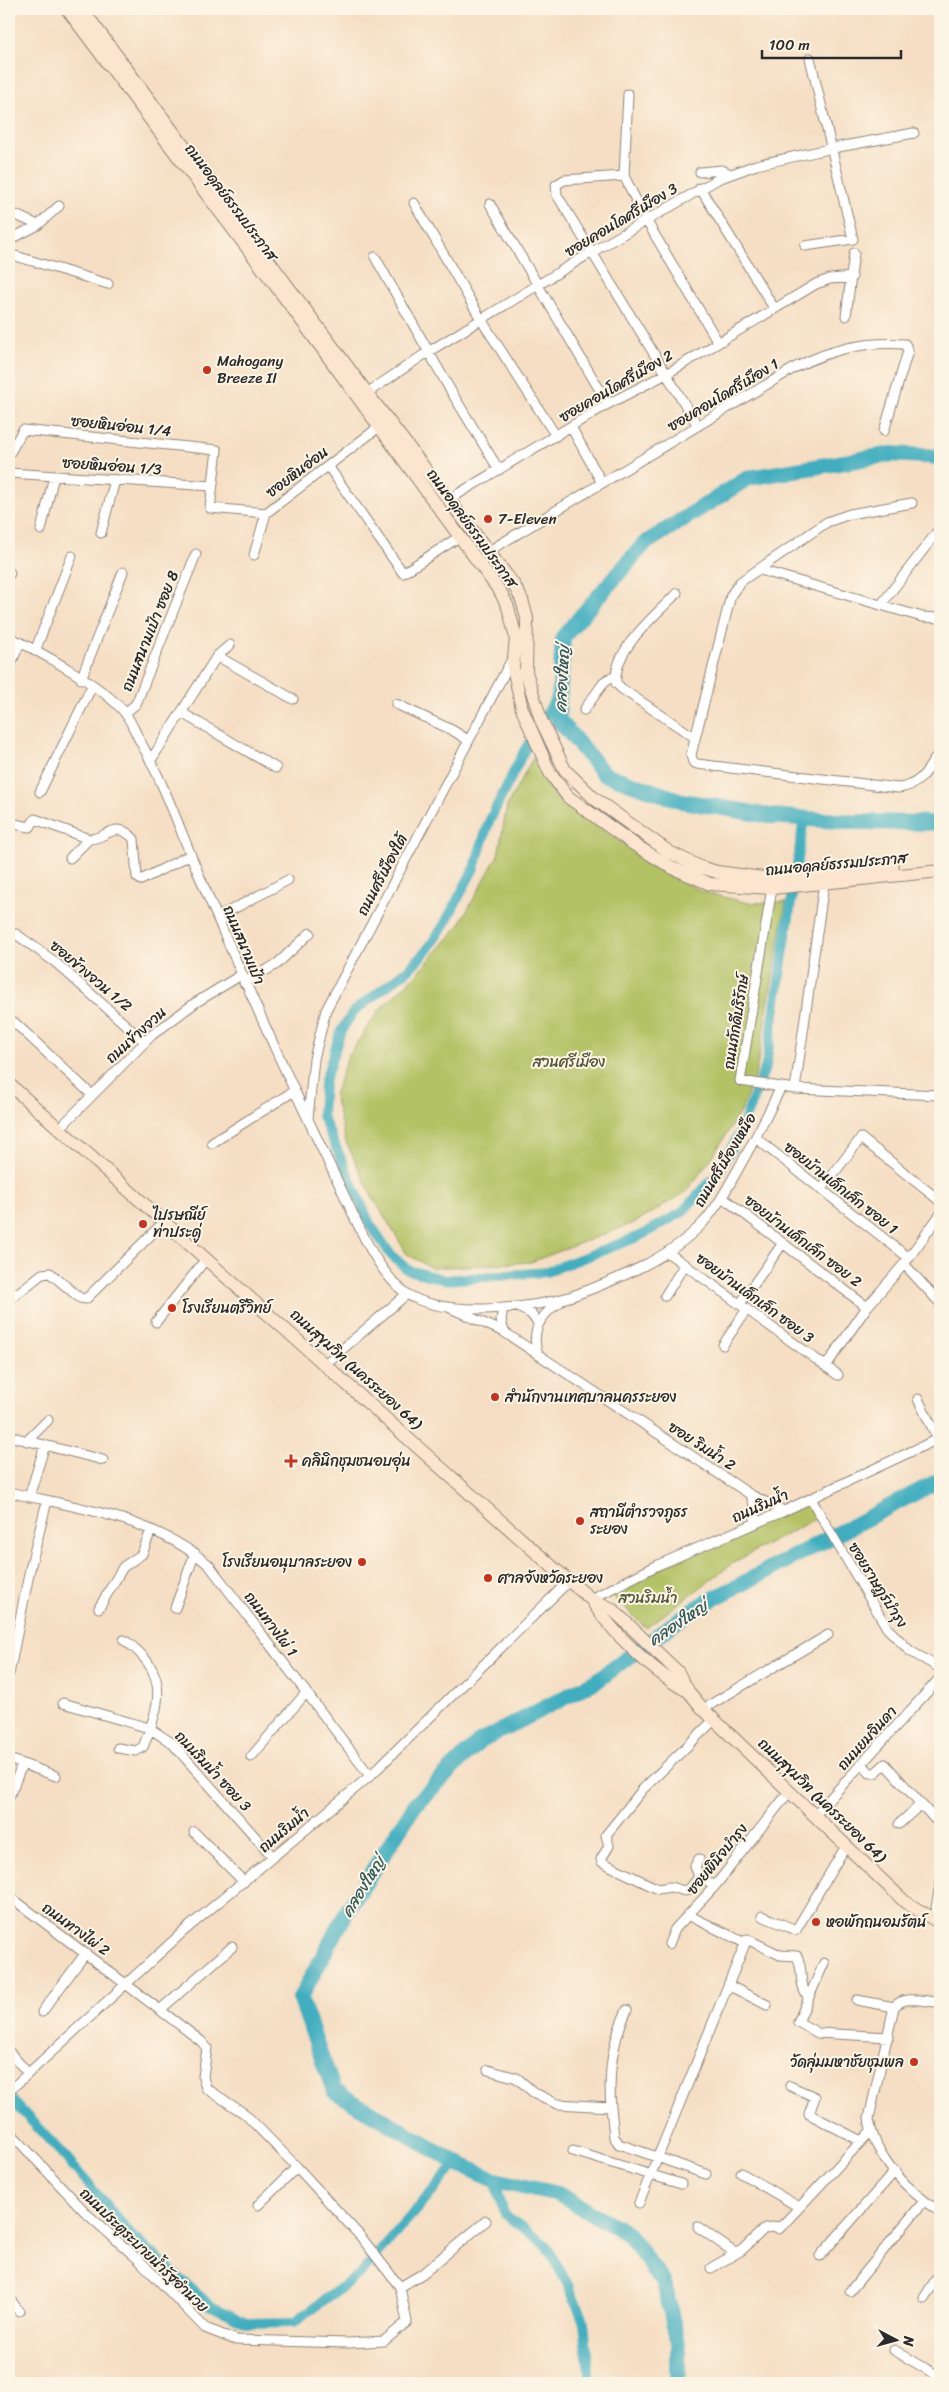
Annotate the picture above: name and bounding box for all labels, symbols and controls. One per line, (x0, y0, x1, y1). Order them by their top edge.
scale bar (762, 28, 900, 60)
text: 100 m (769, 32, 810, 58)
street label: ถนนอดุลย์ธรรมประภาส (178, 138, 286, 269)
street label: ซอยคอนโดศรีเมือง 3 (559, 176, 683, 264)
street label: ซอยคอนโดศรีเมือง 2 (554, 342, 678, 429)
place label: Mahogany Breeze II (217, 348, 284, 391)
street label: ซอยคอนโดศรีเมือง 1 (662, 351, 784, 439)
marker: Mahogany Breeze II (201, 364, 213, 376)
street label: ซอยหินอ่อน 1/4 (70, 408, 172, 444)
street label: ซอยหินอ่อน (260, 440, 334, 504)
street label: ซอยหินอ่อน 1/3 (61, 450, 163, 482)
street label: ถนนอดุลย์ธรรมประภาส (420, 463, 526, 595)
place label: 7-Eleven (498, 506, 557, 532)
marker: 7-Eleven (482, 513, 494, 525)
street label: ถนนสนามเป้า ซอย 8 (114, 567, 186, 695)
water label: คลองใหญ่ (546, 640, 578, 713)
street label: ถนนศรีเมืองใต้ (350, 828, 415, 921)
street label: ถนนอดุลย์ธรรมประภาส (764, 845, 910, 883)
street label: ถนนสนามเป้า (216, 901, 272, 989)
street label: ซอยข้างจวน 1/2 (44, 934, 138, 1019)
street label: ถนนภักดีบริรักษ์ (716, 970, 757, 1072)
street label: ถนนข้างจวน (99, 1000, 173, 1070)
park label: สวนศรีเมือง (532, 1049, 605, 1075)
street label: ถนนศรีเมืองเหนือ (686, 1108, 764, 1212)
street label: ซอยบ้านเด็กเล็ก ซอย 1 (778, 1135, 904, 1241)
street label: ซอยบ้านเด็กเล็ก ซอย 2 (739, 1188, 868, 1294)
place label: ไปรษณีย์ ท่าประดู่ (152, 1202, 209, 1245)
marker: ไปรษณีย์ ท่าประดู่ (137, 1218, 149, 1230)
street label: ซอยบ้านเด็กเล็ก ซอย 3 (690, 1246, 820, 1350)
place label: โรงเรียนตรีวิทย์ (182, 1295, 274, 1321)
marker: โรงเรียนตรีวิทย์ (166, 1302, 178, 1314)
street label: ถนนสุขุมวิท (นครระยอง 64) (284, 1302, 429, 1436)
place label: สำนักงานเทศบาลนครระยอง (504, 1384, 677, 1410)
marker: สำนักงานเทศบาลนครระยอง (489, 1391, 501, 1403)
street label: ซอย ริมน้ำ 2 (663, 1414, 741, 1478)
place label: คลินิกชุมชนอบอุ่น (302, 1448, 411, 1474)
marker: คลินิกชุมชนอบอุ่น (284, 1454, 298, 1468)
street label: ถนนริมน้ำ (727, 1482, 793, 1530)
place label: สถานีตำรวจภูธร ระยอง (589, 1499, 689, 1542)
marker: สถานีตำรวจภูธร ระยอง (574, 1515, 586, 1527)
street label: ซอยราษฎร์บำรุง (841, 1537, 915, 1633)
place label: โรงเรียนอนุบาลระยอง (222, 1549, 352, 1575)
marker: โรงเรียนอนุบาลระยอง (356, 1556, 368, 1568)
place label: ศาลจังหวัดระยอง (497, 1565, 603, 1591)
marker: ศาลจังหวัดระยอง (482, 1572, 494, 1584)
street label: ถนนทางไผ่ 1 (237, 1585, 305, 1663)
park label: สวนริมน้ำ (618, 1585, 677, 1611)
water label: คลองใหญ่ (642, 1589, 718, 1654)
street label: ถนนยมจินดา (830, 1699, 904, 1777)
street label: ถนนริมน้ำ ซอย 3 (168, 1724, 258, 1818)
street label: ถนนสุขุมวิท (นครระยอง 64) (751, 1731, 893, 1869)
street label: ถนนริมน้ำ (252, 1801, 316, 1859)
street label: ซอยพินิจบำรุง (680, 1817, 754, 1901)
water label: คลองใหญ่ (333, 1847, 396, 1923)
street label: ถนนทางไผ่ 2 (36, 1895, 116, 1963)
place label: หอพักถนอมรัตน์ (826, 1909, 929, 1935)
marker: หอพักถนอมรัตน์ (810, 1916, 822, 1928)
place label: วัดลุ่มมหาชัยชุมพล (790, 2049, 904, 2075)
marker: วัดลุ่มมหาชัยชุมพล (908, 2056, 920, 2068)
street label: ถนนประตูระบายน้ำรัฐอำนวย (73, 2181, 215, 2319)
north arrow (872, 2314, 922, 2364)
text: N (895, 2334, 921, 2348)

